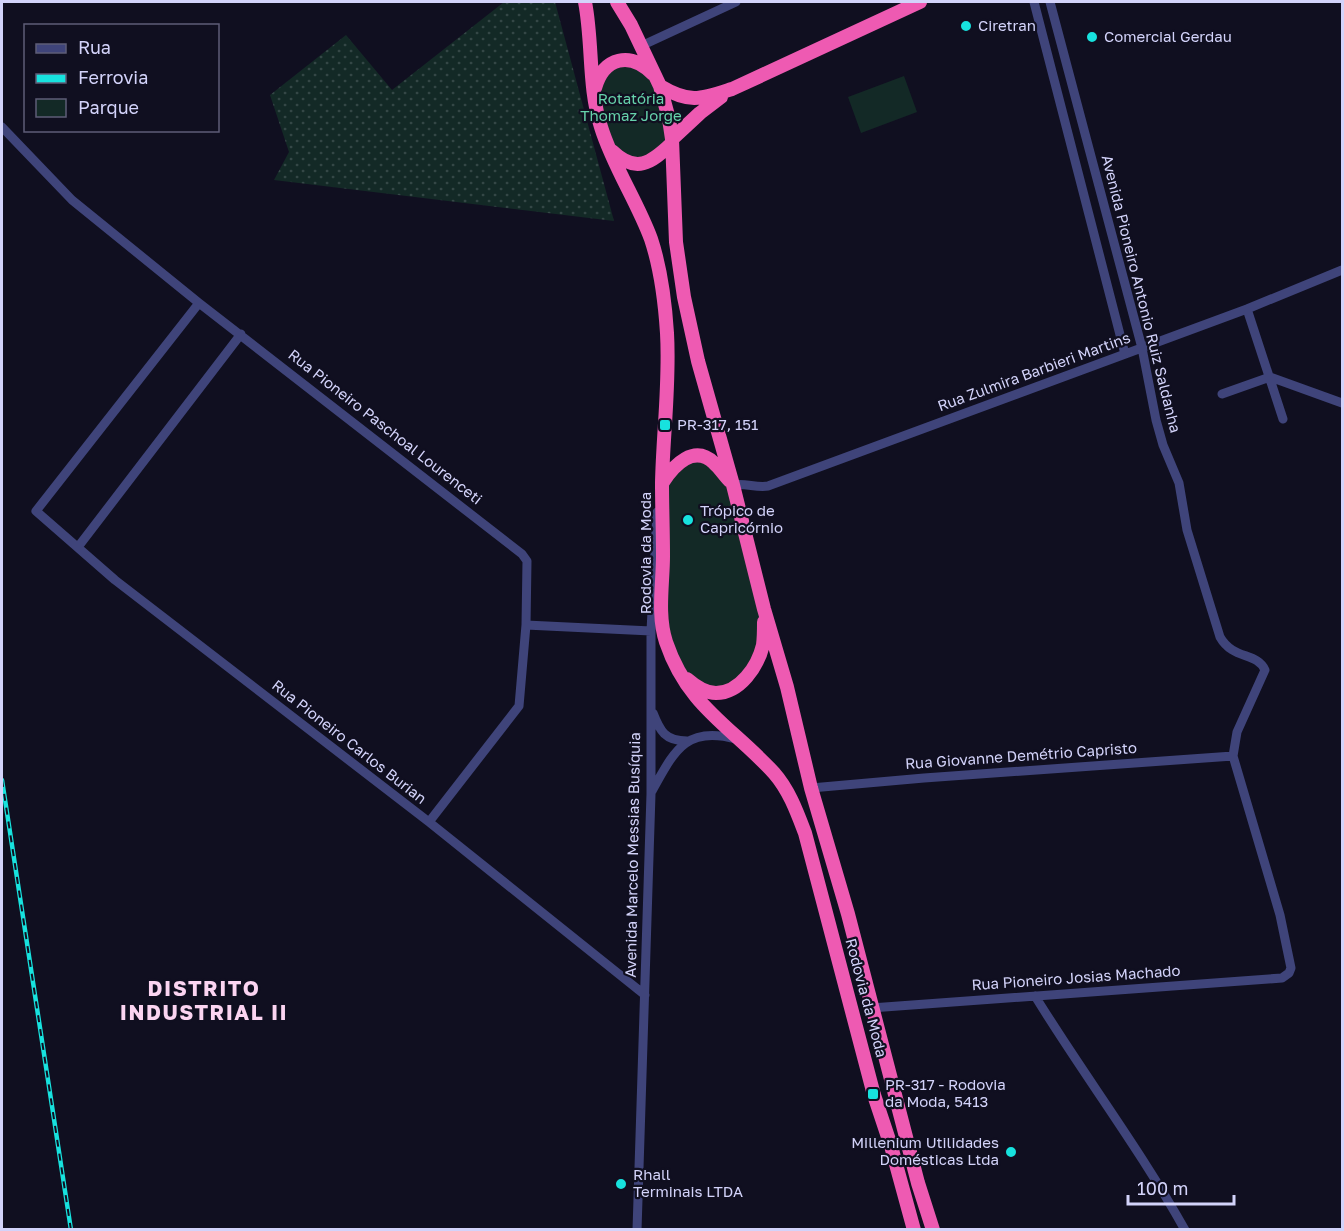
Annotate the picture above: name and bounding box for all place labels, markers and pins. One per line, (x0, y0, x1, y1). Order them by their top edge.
place label: Ciretran (978, 16, 1036, 34)
marker: Ciretran (959, 19, 973, 33)
place label: Comercial Gerdau (1104, 27, 1232, 45)
marker: Comercial Gerdau (1085, 30, 1099, 44)
place label: PR-317, 151 (677, 415, 758, 433)
marker: PR-317, 151 (658, 418, 672, 432)
place label: Trópico de Capricórnio (700, 501, 783, 536)
marker: Trópico de Capricórnio (681, 513, 695, 527)
place label: PR-317 - Rodovia da Moda, 5413 (885, 1075, 1006, 1110)
marker: PR-317 - Rodovia da Moda, 5413 (866, 1087, 880, 1101)
place label: Millenium Utilidades Domésticas Ltda (851, 1133, 999, 1168)
marker: Millenium Utilidades Domésticas Ltda (1004, 1145, 1018, 1159)
place label: Rhall Terminais LTDA (633, 1165, 743, 1200)
marker: Rhall Terminais LTDA (614, 1177, 628, 1191)

